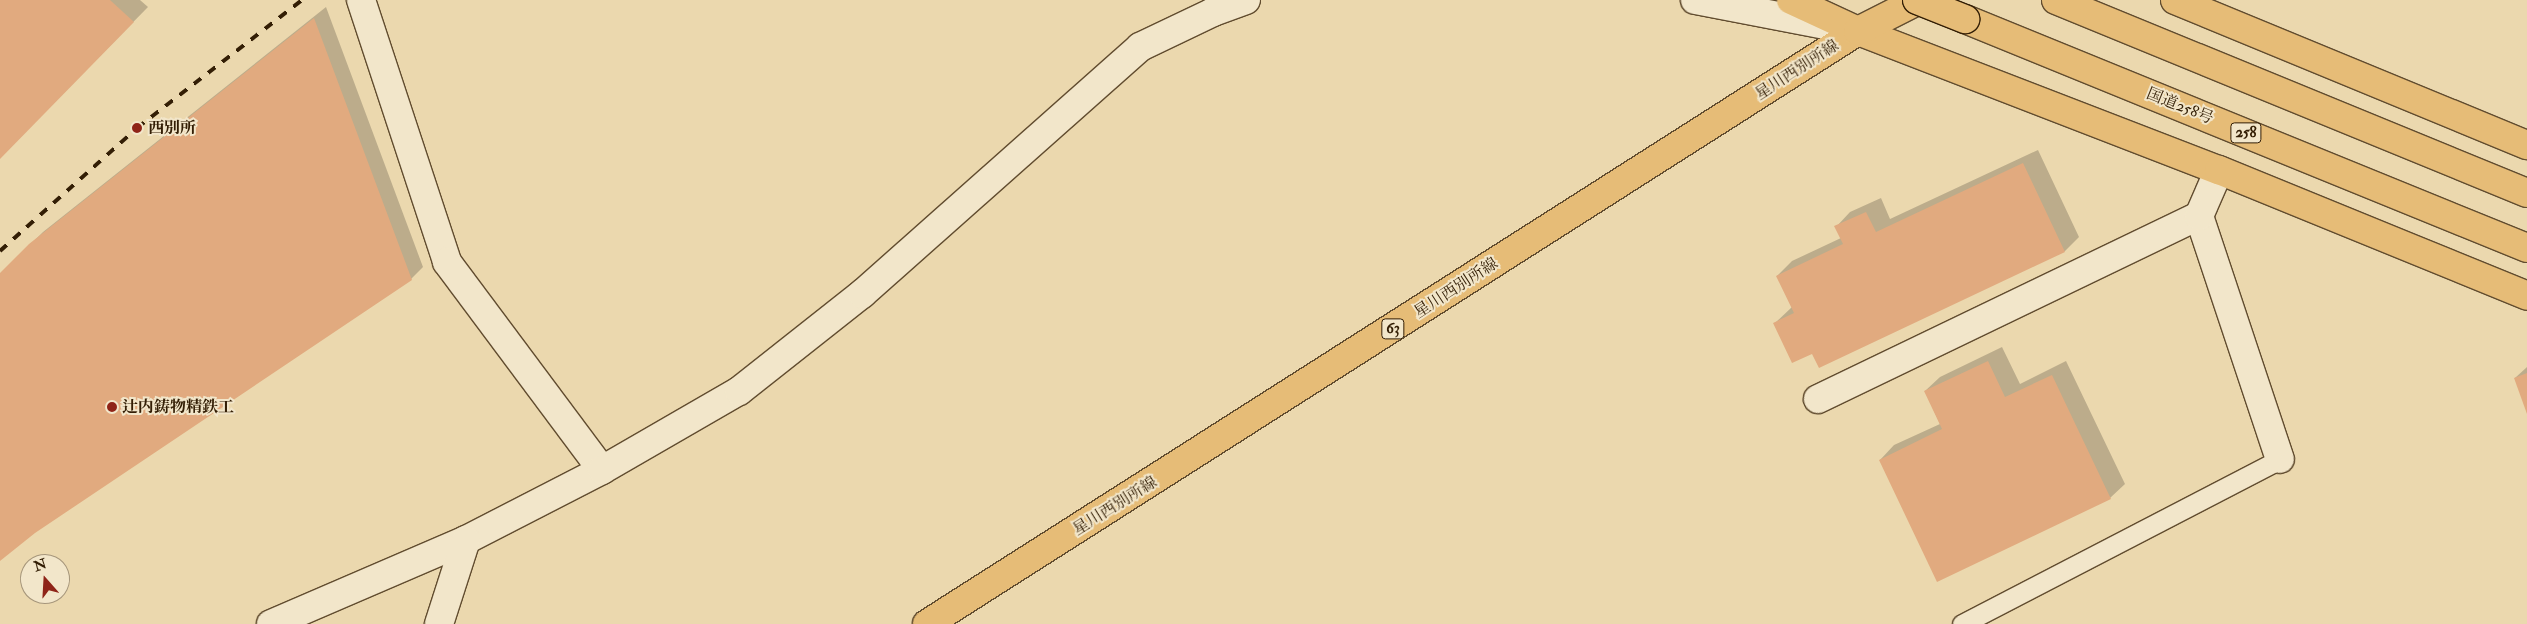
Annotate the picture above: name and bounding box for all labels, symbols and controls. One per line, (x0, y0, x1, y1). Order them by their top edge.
street label: 星川西別所線 (1752, 36, 1842, 104)
street label: 国道258号 (2144, 84, 2216, 128)
place label: 西別所 (148, 118, 196, 138)
road number: 258 (2230, 120, 2262, 146)
marker: 西別所 (130, 121, 144, 135)
street label: 星川西別所線 (1411, 254, 1501, 322)
road number: 63 (1380, 316, 1406, 342)
place label: 辻内鋳物精鉄工 (122, 397, 234, 417)
marker: 辻内鋳物精鉄工 (106, 401, 118, 413)
street label: 星川西別所線 (1069, 472, 1161, 540)
north arrow (20, 554, 70, 604)
text: N (32, 555, 49, 575)

